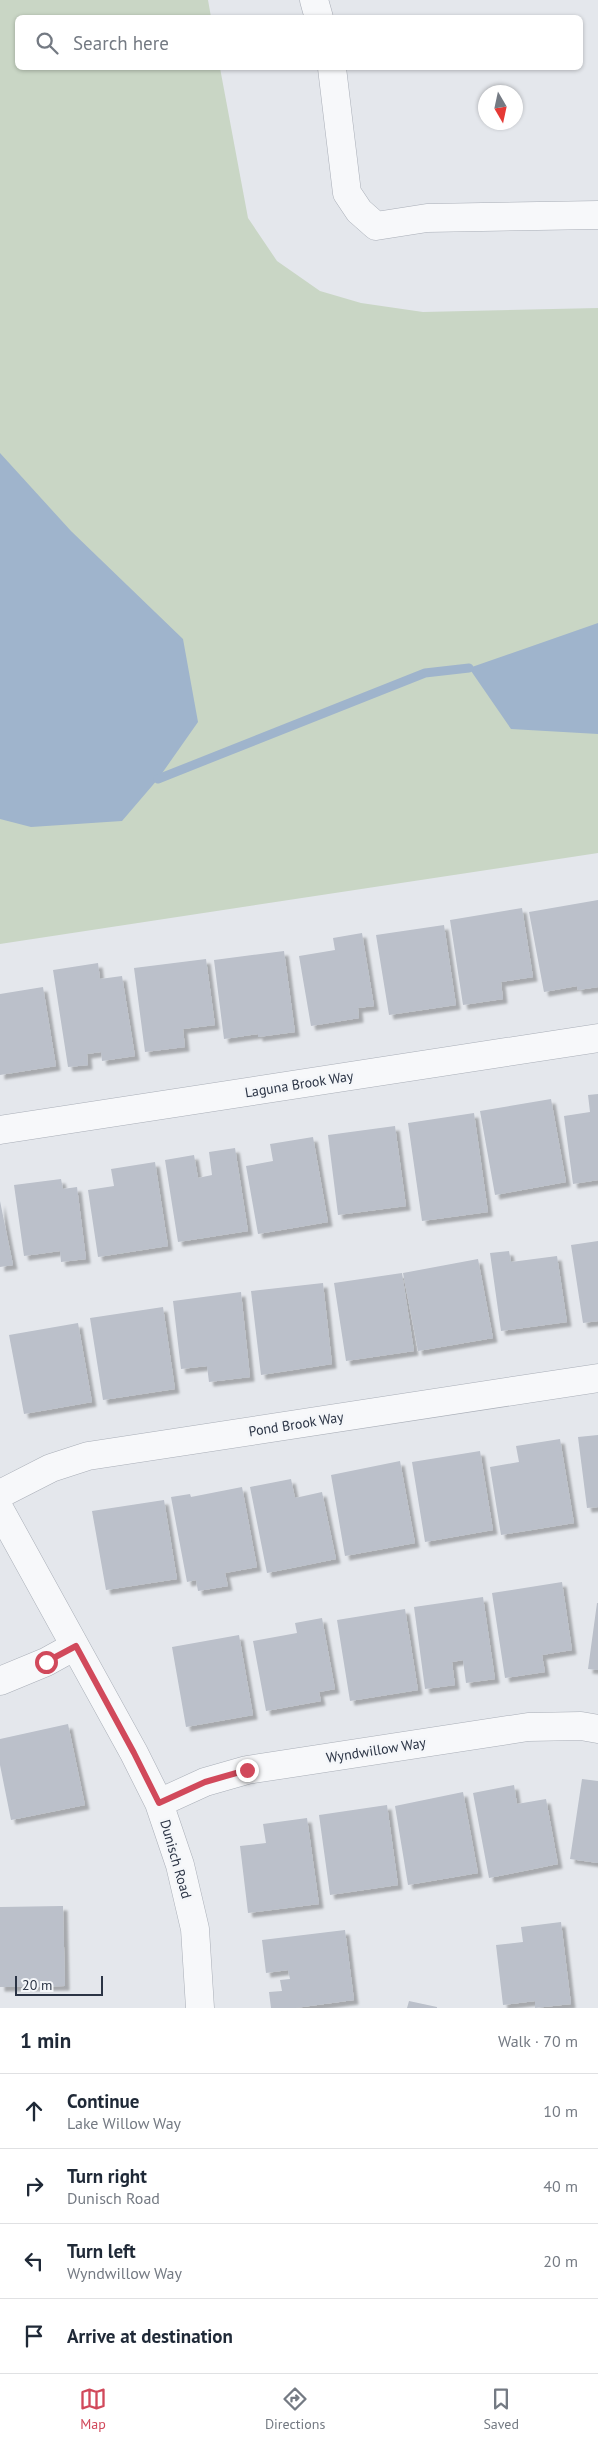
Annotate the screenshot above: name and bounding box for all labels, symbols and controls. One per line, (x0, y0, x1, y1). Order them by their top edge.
search box (15, 15, 583, 70)
icon: search (33, 29, 61, 57)
text: Search here (73, 31, 169, 55)
north arrow (478, 85, 523, 130)
street label: Laguna Brook Way (244, 1066, 355, 1101)
street label: Pond Brook Way (247, 1408, 345, 1440)
route start (35, 1651, 58, 1674)
street label: Wyndwillow Way (325, 1733, 428, 1767)
route end (236, 1759, 259, 1782)
street label: Dunisch Road (156, 1817, 196, 1901)
scale bar (15, 1973, 102, 1996)
text: 20 m (22, 1976, 52, 1994)
text: 1 min (20, 2027, 71, 2054)
text: Walk · 70 m (498, 2031, 578, 2051)
text: Continue (67, 2089, 139, 2113)
icon: ahead (20, 2097, 48, 2125)
text: 10 m (543, 2101, 578, 2121)
text: Lake Willow Way (67, 2113, 181, 2133)
text: Turn right (67, 2164, 147, 2188)
icon: right (20, 2172, 48, 2200)
text: 40 m (543, 2176, 578, 2196)
text: Dunisch Road (67, 2188, 160, 2208)
text: Turn left (67, 2239, 136, 2263)
icon: left (20, 2247, 48, 2275)
text: 20 m (543, 2251, 578, 2271)
text: Wyndwillow Way (67, 2263, 182, 2283)
icon: arrive (20, 2322, 48, 2350)
text: Arrive at destination (67, 2324, 233, 2348)
tab: Map (79, 2385, 107, 2433)
tab: Directions (265, 2385, 325, 2433)
tab: Saved (483, 2385, 519, 2433)

